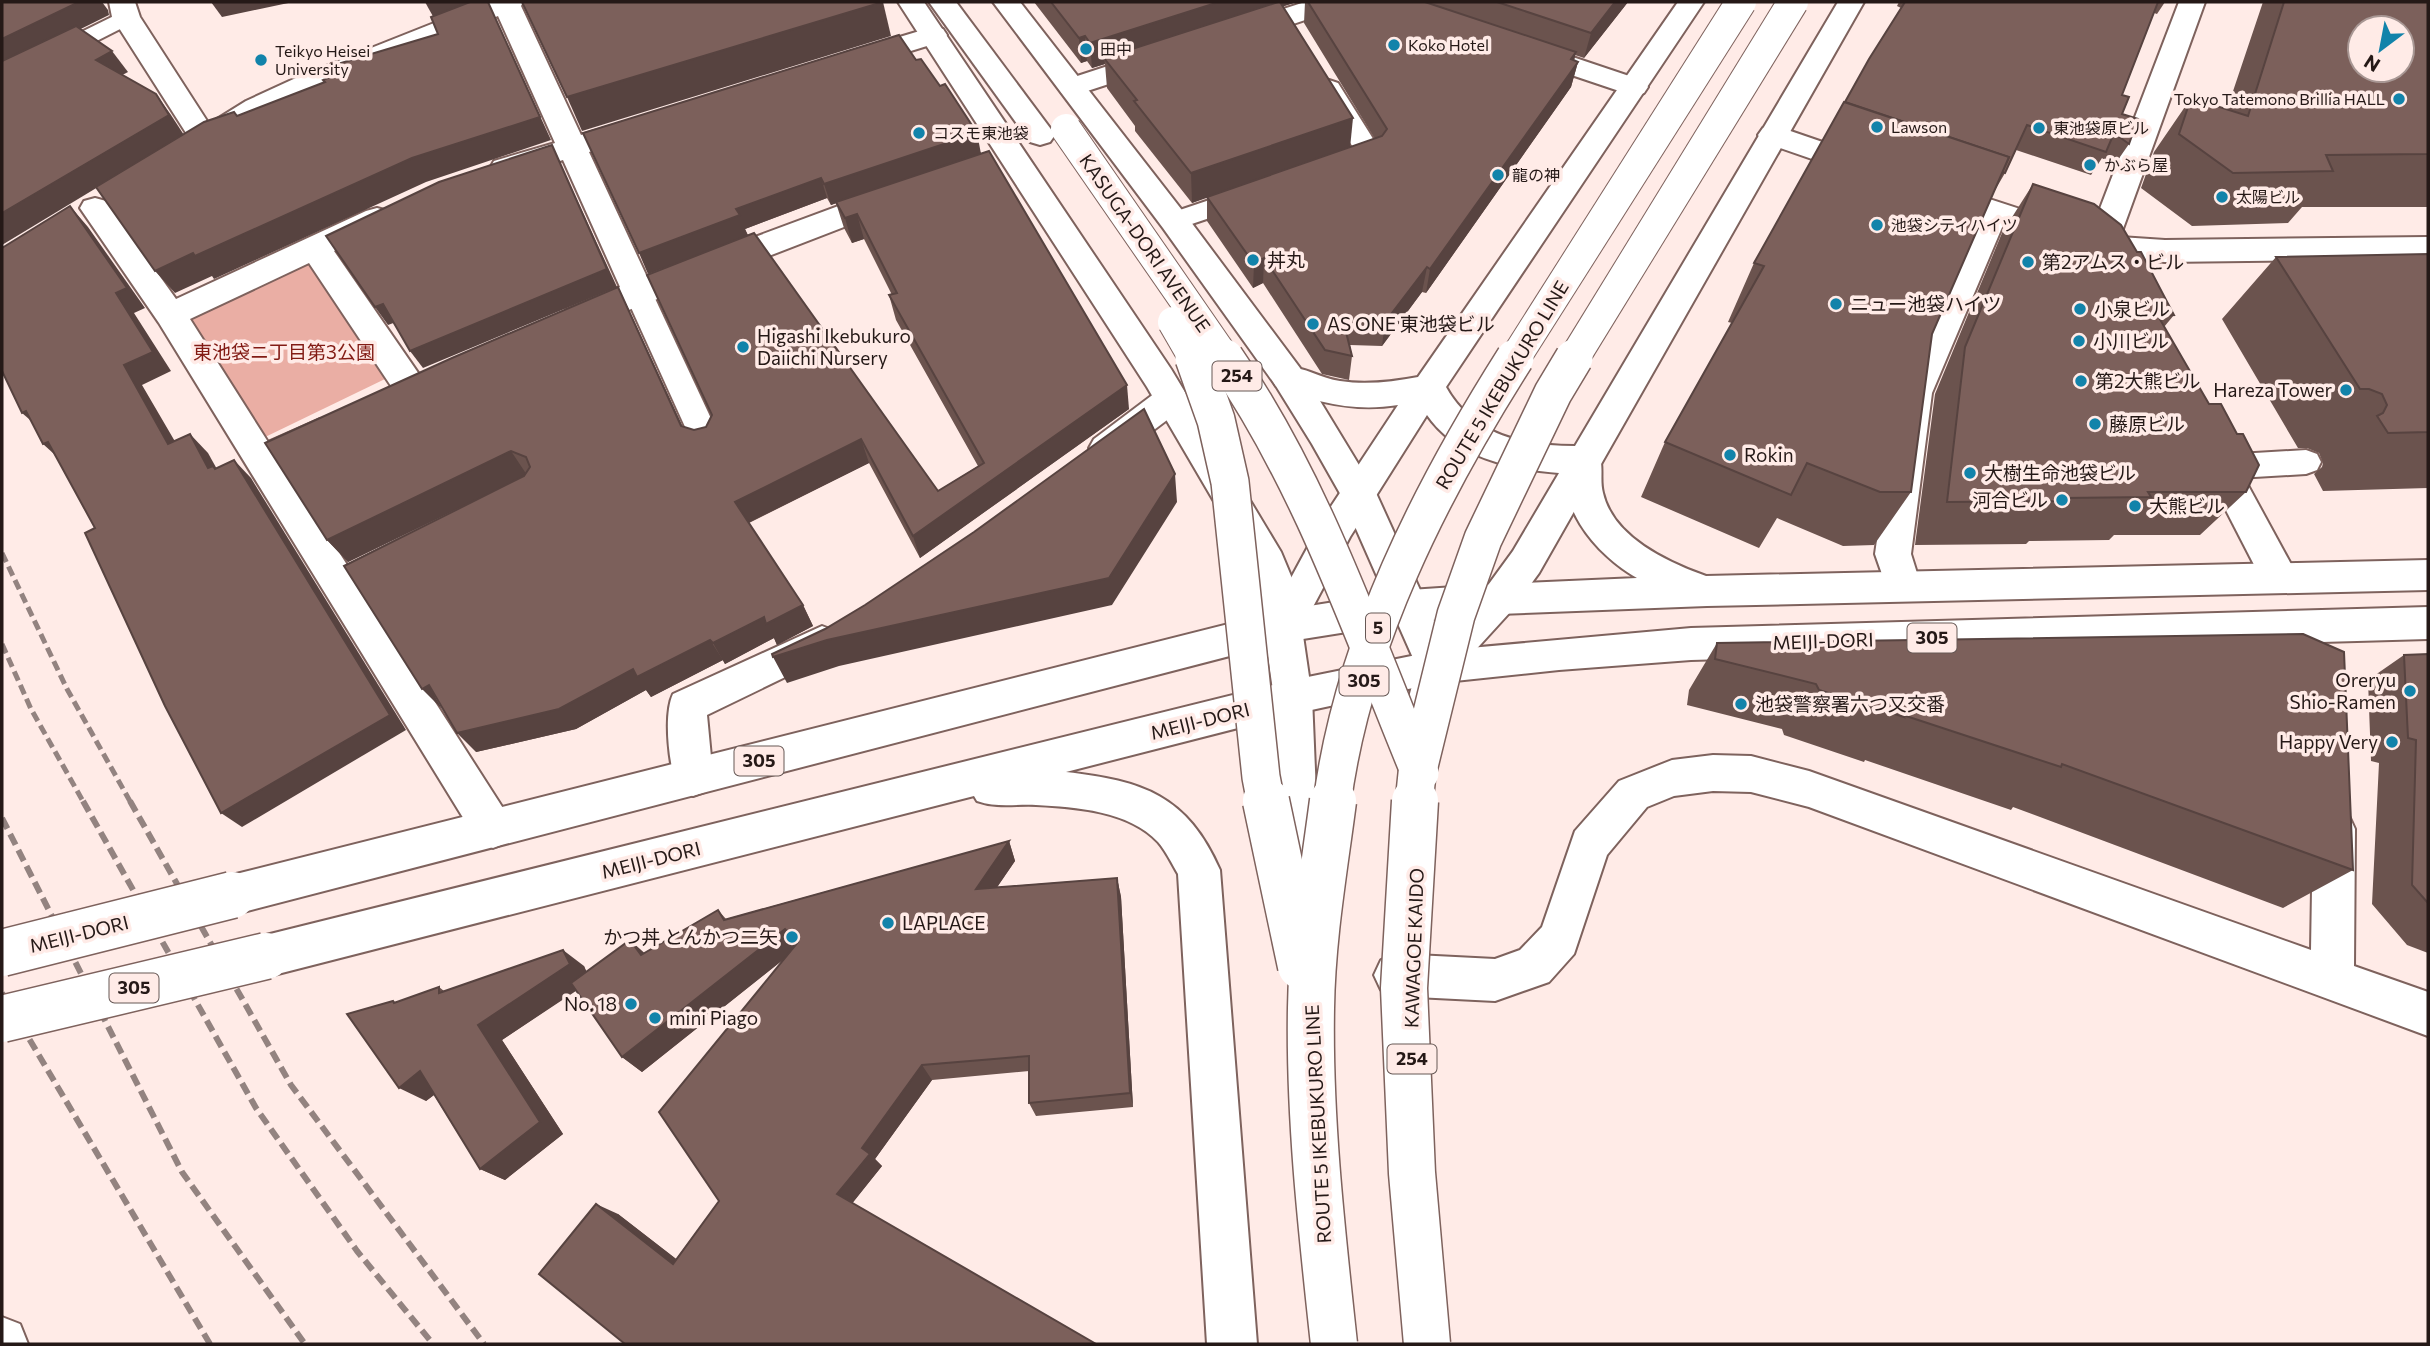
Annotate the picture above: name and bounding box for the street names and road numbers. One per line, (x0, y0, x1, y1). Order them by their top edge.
street label: KASUGA-DORI AVENUE (1075, 149, 1216, 336)
street label: ROUTE 5 IKEBUKURO LINE (1430, 276, 1573, 493)
road number: 254 (1212, 362, 1262, 390)
road number: 5 (1366, 614, 1390, 642)
road number: 305 (1908, 624, 1956, 652)
street label: MEIJI-DORI (1772, 627, 1874, 654)
road number: 305 (1340, 666, 1388, 696)
street label: MEIJI-DORI (1148, 697, 1252, 744)
road number: 305 (734, 746, 784, 776)
street label: MEIJI-DORI (599, 836, 703, 883)
street label: KAWAGOE KAIDO (1399, 868, 1428, 1028)
street label: MEIJI-DORI (27, 910, 131, 957)
road number: 305 (110, 973, 158, 1002)
street label: ROUTE 5 IKEBUKURO LINE (1300, 1004, 1335, 1244)
road number: 254 (1388, 1044, 1436, 1074)

